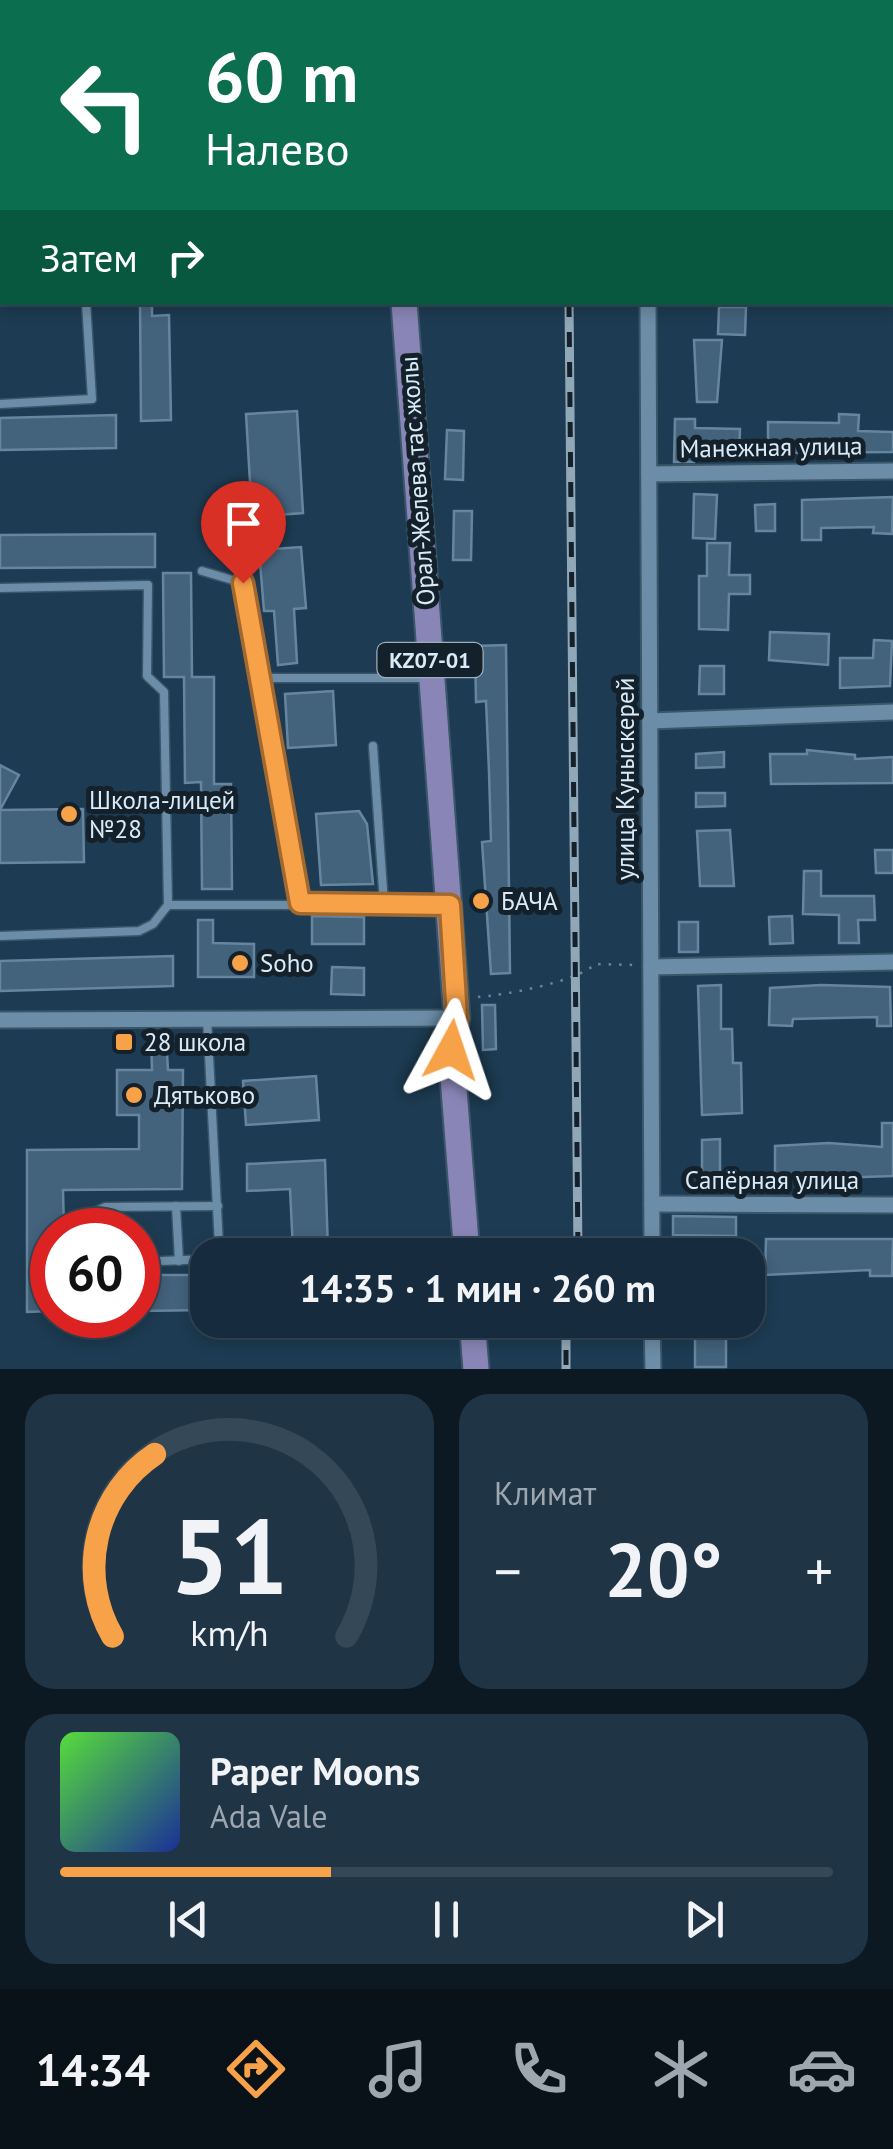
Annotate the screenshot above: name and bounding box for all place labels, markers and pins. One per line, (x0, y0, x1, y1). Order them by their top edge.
pin (201, 481, 286, 584)
place label: Школа-лицей №28 (89, 784, 235, 845)
marker: Школа-лицей №28 (58, 803, 80, 825)
place label: БАЧА (501, 885, 558, 917)
marker: БАЧА (470, 890, 492, 912)
place label: Soho (260, 947, 314, 979)
marker: Soho (229, 952, 251, 974)
place label: 28 школа (144, 1026, 246, 1058)
marker: 28 школа (113, 1031, 135, 1053)
place label: Дятьково (154, 1079, 255, 1111)
marker: Дятьково (123, 1084, 145, 1106)

